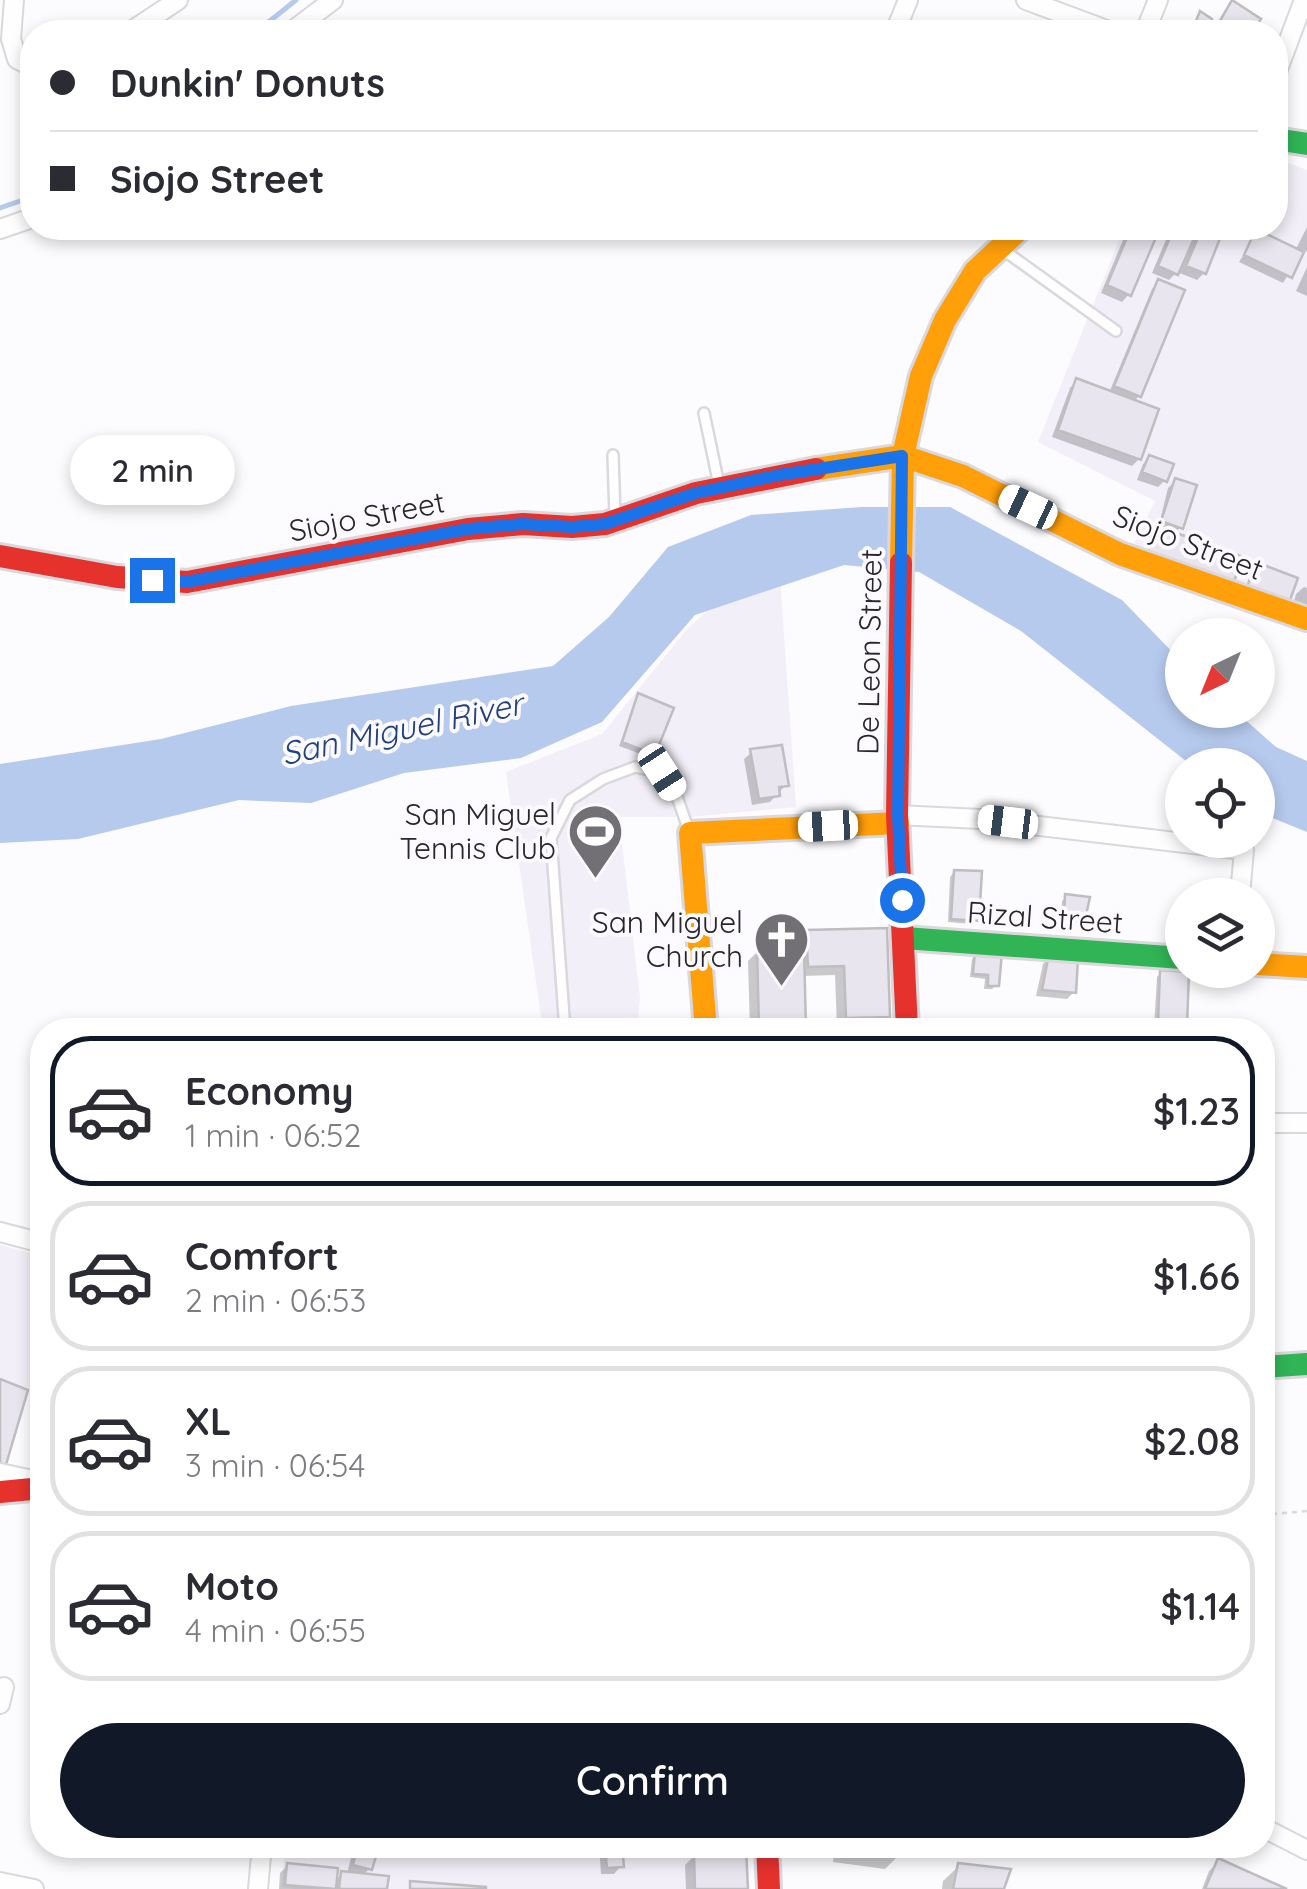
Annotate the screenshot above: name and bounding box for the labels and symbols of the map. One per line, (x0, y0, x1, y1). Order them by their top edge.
callout: 2 min (70, 435, 234, 505)
car (994, 481, 1062, 533)
street label: Siojo Street (286, 482, 448, 550)
street label: Siojo Street (1108, 496, 1269, 588)
street label: De Leon Street (848, 549, 890, 755)
route end (130, 558, 175, 603)
north arrow (1165, 618, 1275, 728)
water label: San Miguel River (278, 682, 530, 773)
car (633, 739, 691, 805)
place label: San Miguel Tennis Club (400, 795, 556, 867)
sports icon: San Miguel Tennis Club (565, 802, 625, 881)
car (976, 803, 1040, 841)
car (797, 809, 859, 843)
route start (880, 878, 925, 923)
street label: Rizal Street (966, 893, 1124, 941)
place label: San Miguel Church (592, 903, 743, 975)
church icon: San Miguel Church (752, 910, 812, 989)

